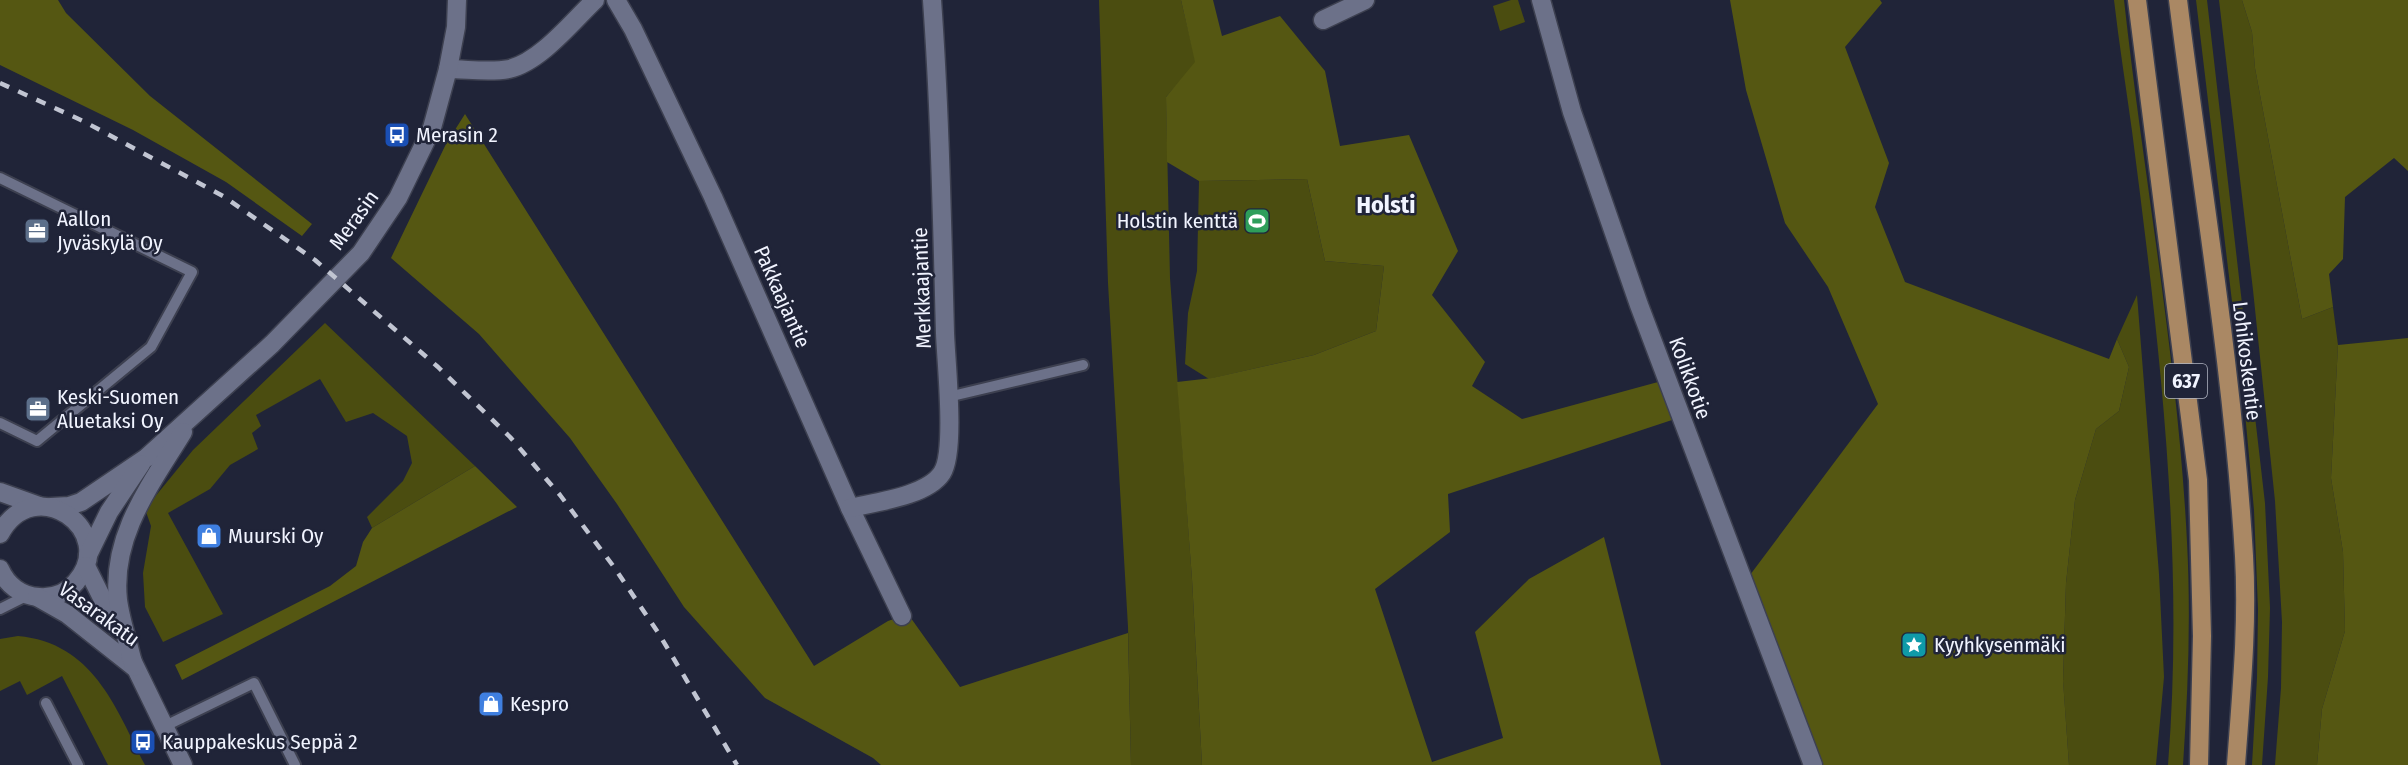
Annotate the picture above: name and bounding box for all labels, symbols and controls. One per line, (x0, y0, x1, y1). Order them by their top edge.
bus stop icon: Merasin 2 (382, 120, 412, 150)
place label: Merasin 2 (416, 122, 498, 148)
street label: Merasin (324, 185, 384, 255)
district label: Holsti (1357, 191, 1416, 219)
place label: Aallon Jyväskylä Oy (57, 206, 163, 256)
sports icon: Holstin kenttä (1242, 206, 1272, 236)
place label: Holstin kenttä (1117, 208, 1238, 234)
office icon: Aallon Jyväskylä Oy (22, 216, 52, 246)
street label: Merkkaajantie (907, 227, 937, 349)
street label: Pakkaajantie (748, 242, 816, 352)
street label: Lohikoskentie (2227, 300, 2267, 422)
street label: Kolikkotie (1663, 333, 1717, 423)
road number: 637 (2165, 364, 2207, 398)
place label: Keski-Suomen Aluetaksi Oy (57, 384, 179, 434)
office icon: Keski-Suomen Aluetaksi Oy (23, 394, 53, 424)
shop icon: Muurski Oy (194, 521, 224, 551)
place label: Muurski Oy (228, 523, 324, 549)
street label: Vasarakatu (53, 576, 145, 652)
place icon: Kyyhkysenmäki (1899, 630, 1929, 660)
place label: Kyyhkysenmäki (1934, 632, 2066, 658)
shop icon: Kespro (476, 689, 506, 719)
place label: Kespro (510, 691, 569, 717)
bus stop icon: Kauppakeskus Seppä 2 (128, 727, 158, 757)
place label: Kauppakeskus Seppä 2 (162, 729, 358, 755)

